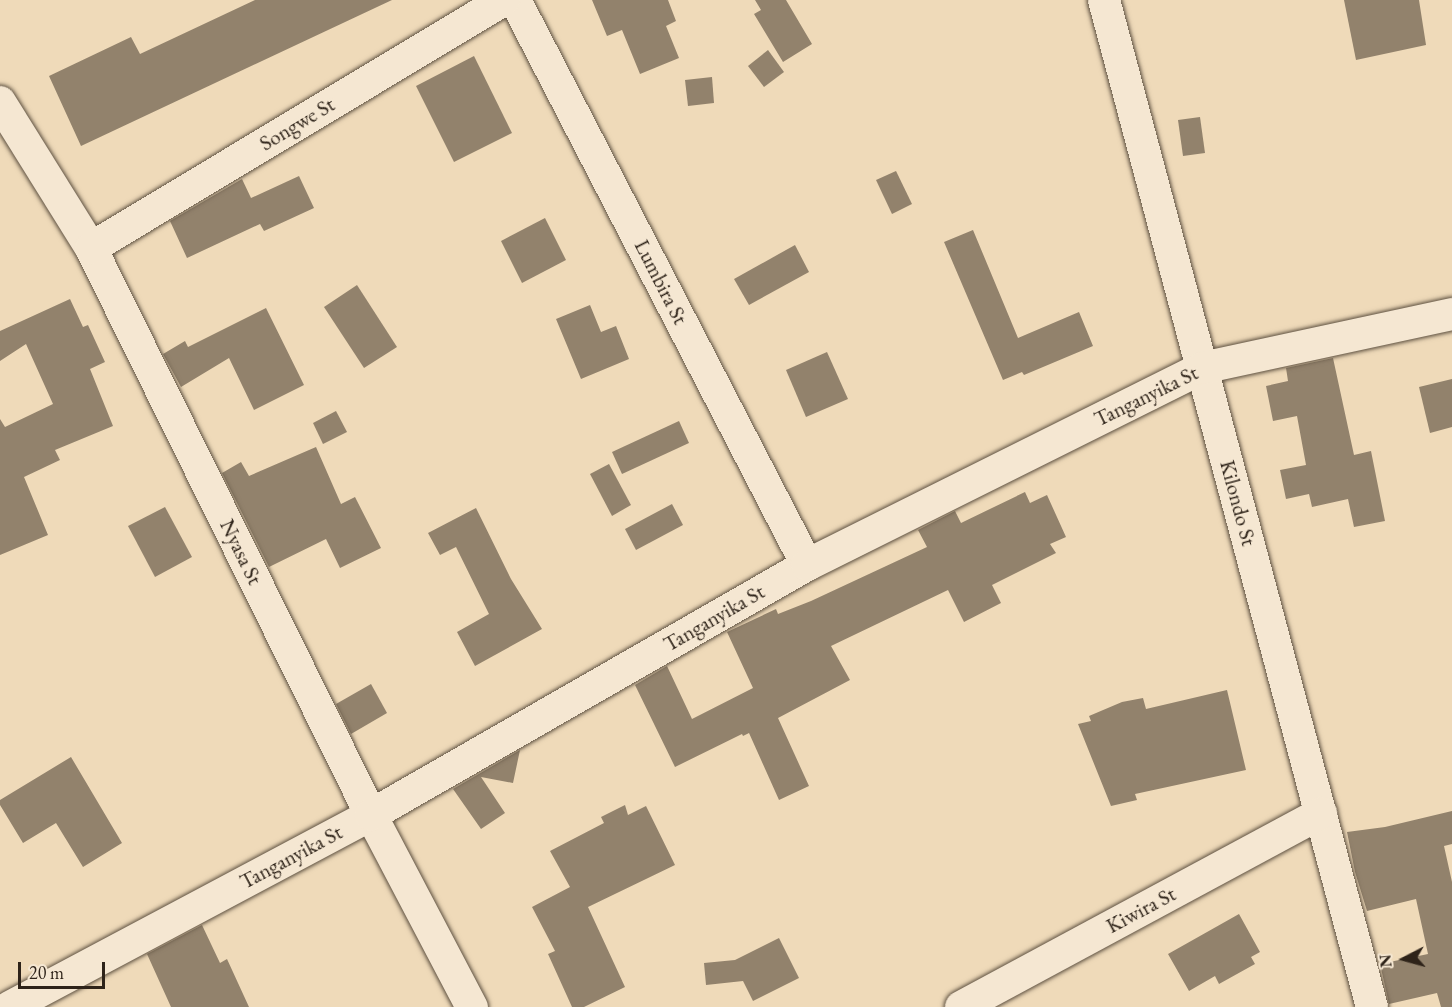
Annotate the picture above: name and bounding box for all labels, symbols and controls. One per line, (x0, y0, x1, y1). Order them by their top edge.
street label: Songwe St (255, 92, 339, 156)
street label: Lumbira St (629, 235, 693, 329)
street label: Tanganyika St (1090, 360, 1202, 432)
street label: Kilondo St (1214, 457, 1262, 549)
street label: Nyasa St (214, 515, 268, 589)
street label: Tanganyika St (659, 579, 769, 657)
street label: Tanganyika St (236, 820, 346, 894)
street label: Kiwira St (1102, 881, 1180, 939)
north arrow (1374, 929, 1434, 989)
scale bar (21, 950, 108, 988)
text: N (1374, 953, 1397, 968)
text: 20 m (29, 961, 64, 984)

